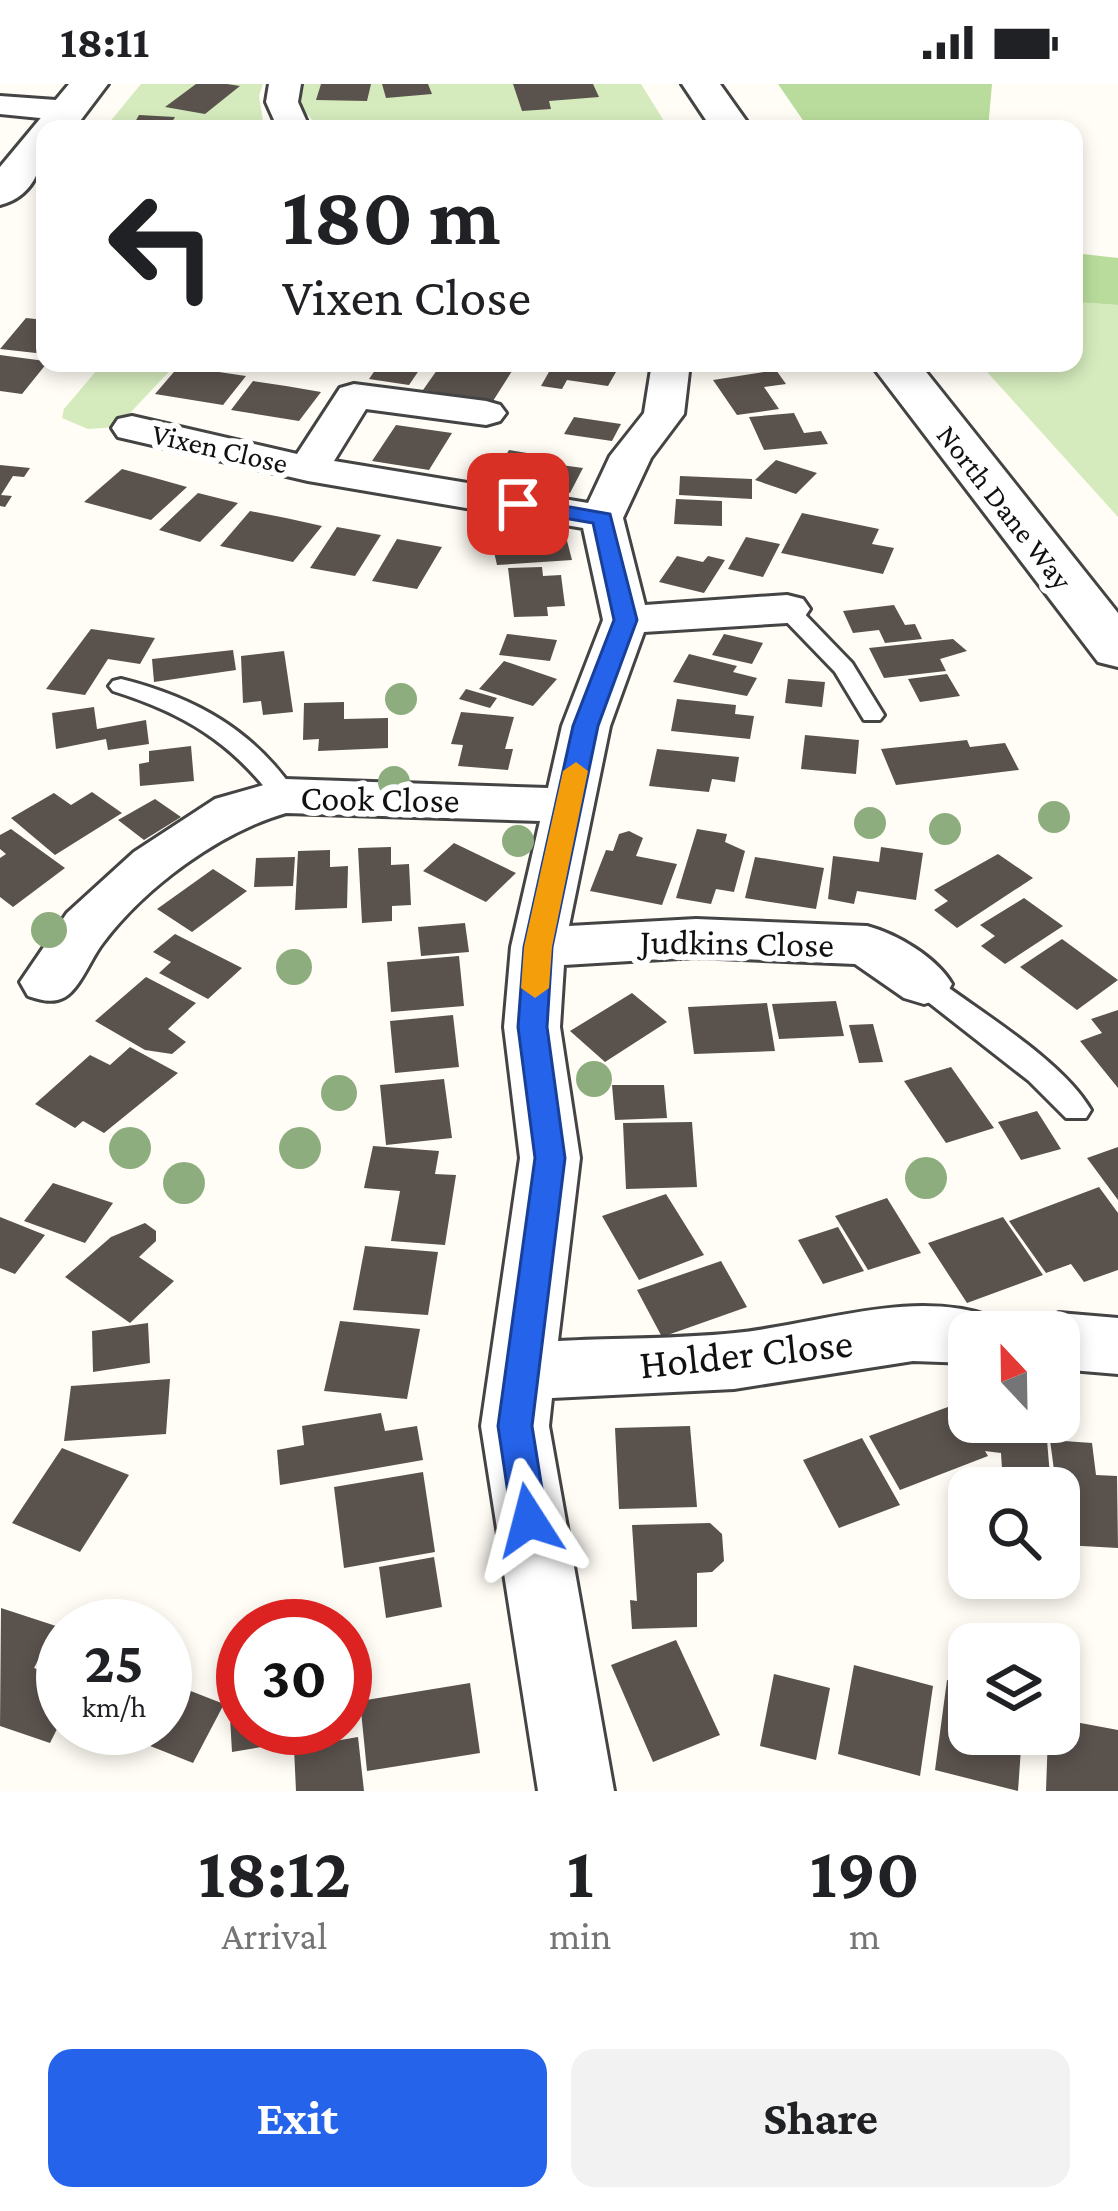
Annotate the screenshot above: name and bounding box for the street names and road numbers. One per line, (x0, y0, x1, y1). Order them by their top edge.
street label: Vixen Close (149, 416, 291, 480)
street label: North Dane Way (930, 418, 1079, 596)
street label: Cook Close (300, 778, 460, 820)
street label: Judkins Close (637, 921, 834, 965)
street label: Holder Close (637, 1318, 855, 1388)

